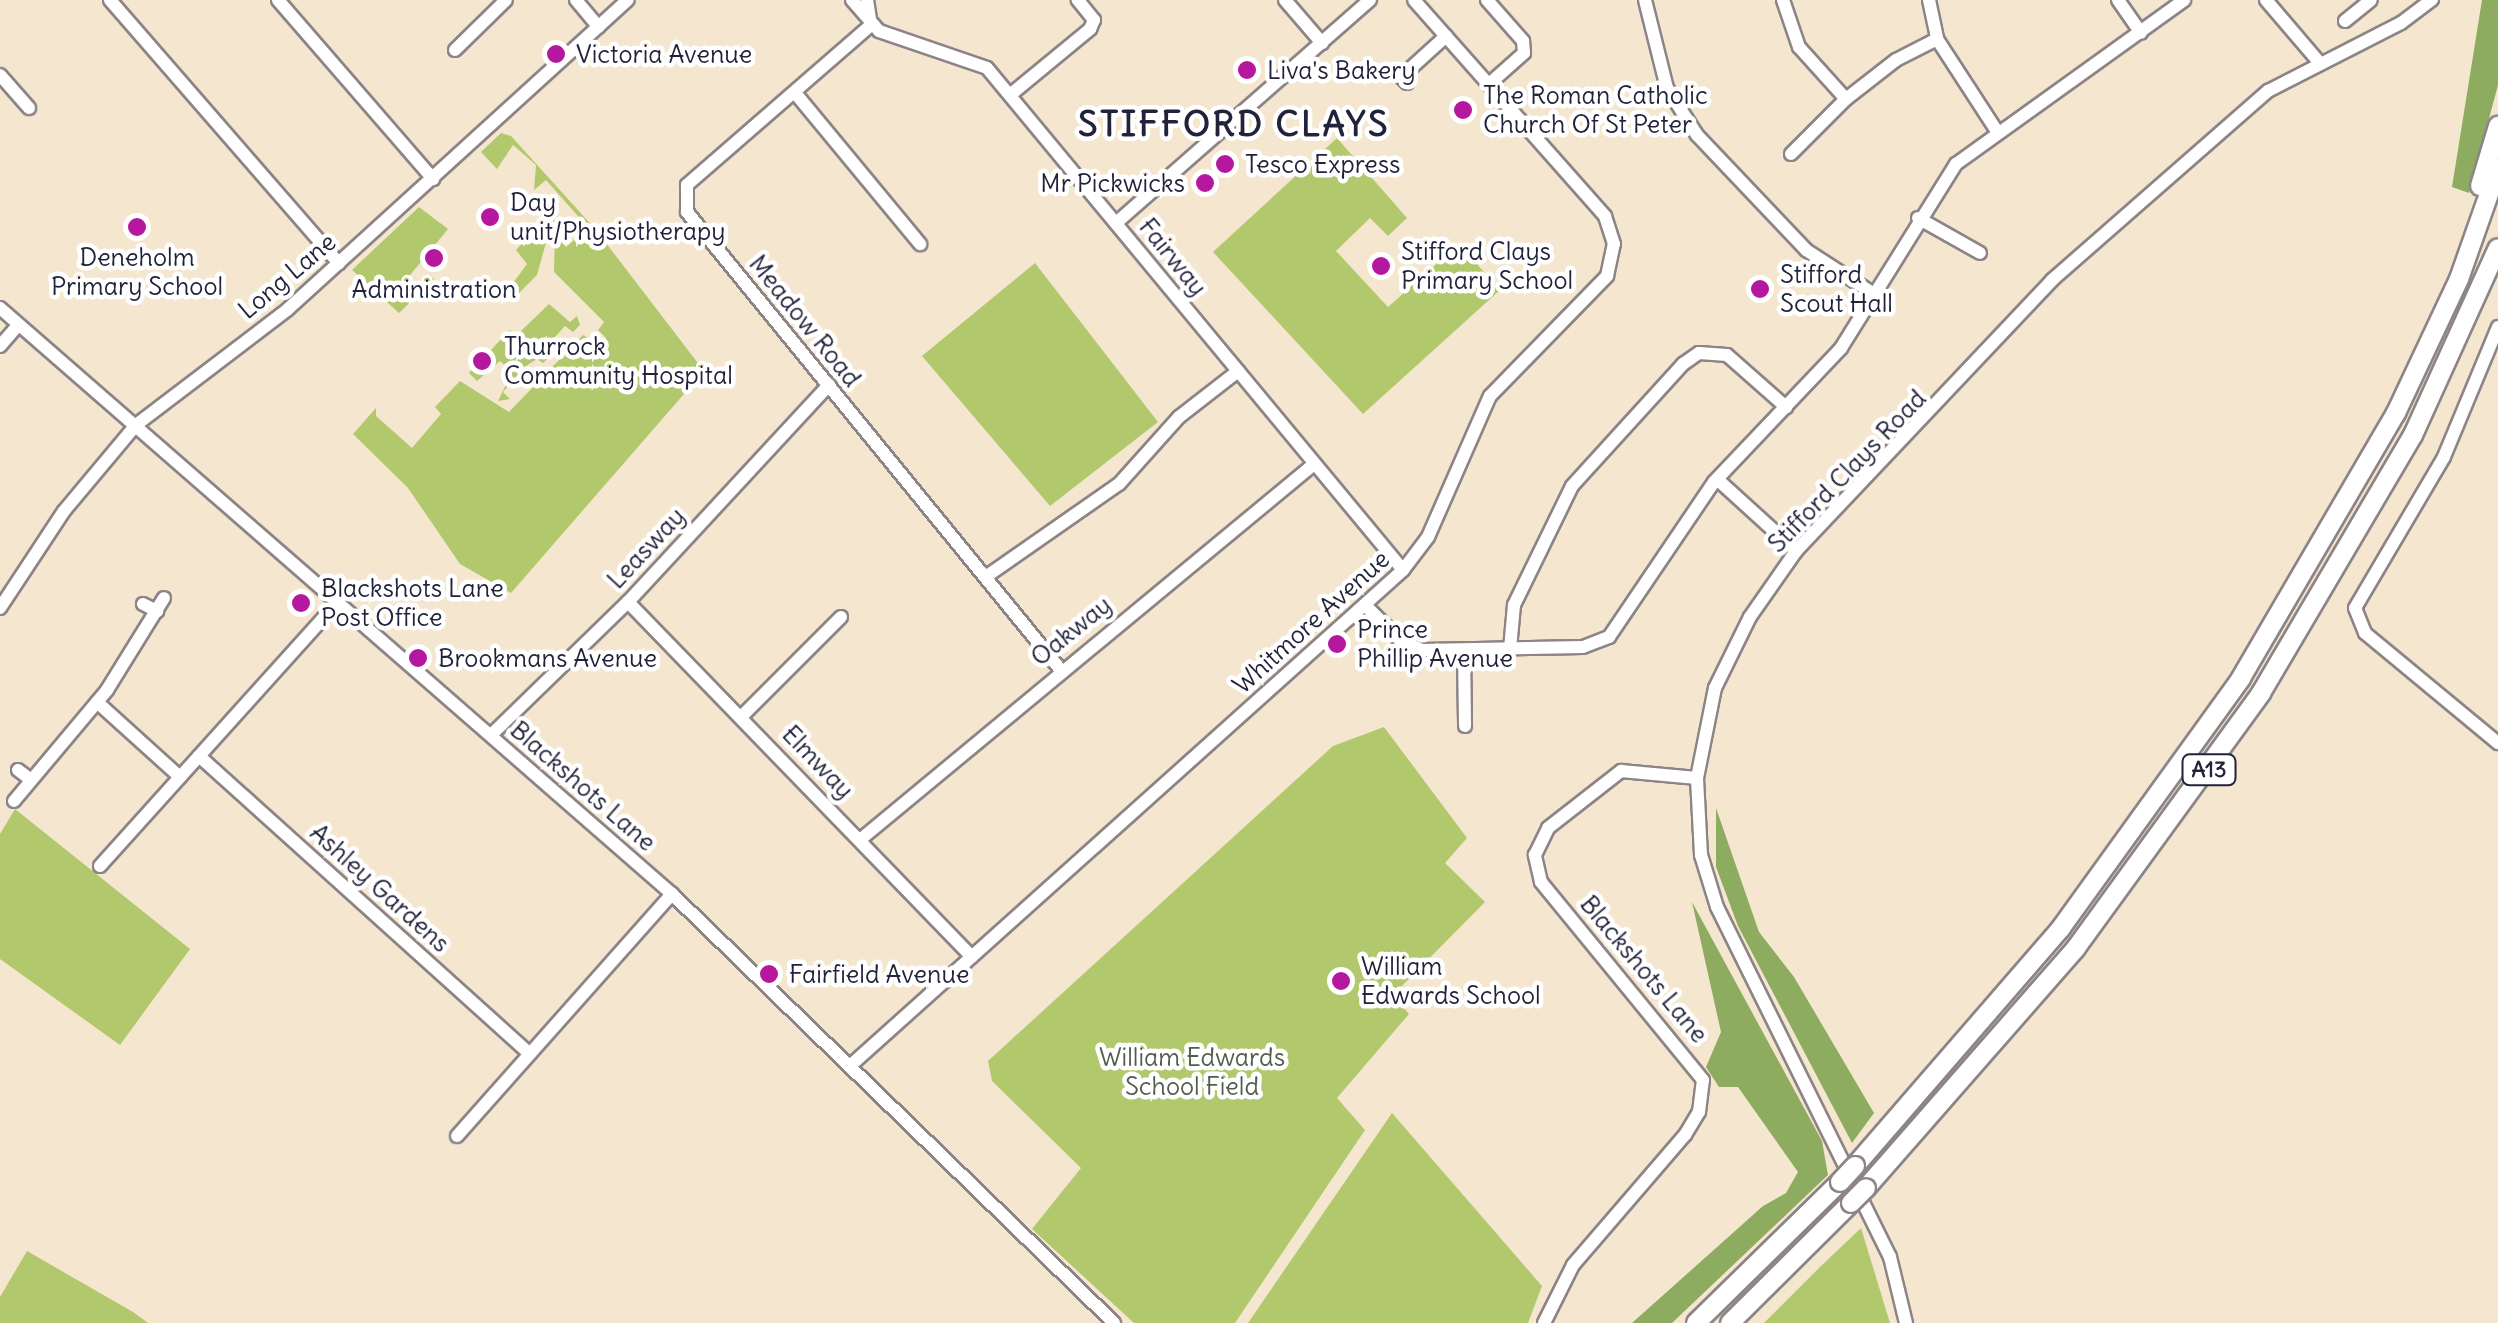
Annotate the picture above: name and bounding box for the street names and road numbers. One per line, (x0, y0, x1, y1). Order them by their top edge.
street label: Fairway (1133, 212, 1213, 302)
street label: Long Lane (232, 227, 342, 325)
street label: Meadow Road (743, 249, 867, 393)
street label: Stifford Clays Road (1762, 383, 1932, 559)
street label: Leasway (601, 501, 691, 595)
street label: Whitmore Avenue (1227, 544, 1395, 700)
street label: Oakway (1025, 590, 1117, 672)
street label: Blackshots Lane (504, 715, 662, 857)
street label: Elmway (776, 719, 860, 805)
road number: A13 (2182, 753, 2236, 787)
street label: Ashley Gardens (304, 818, 456, 958)
street label: Blackshots Lane (1574, 889, 1714, 1049)

